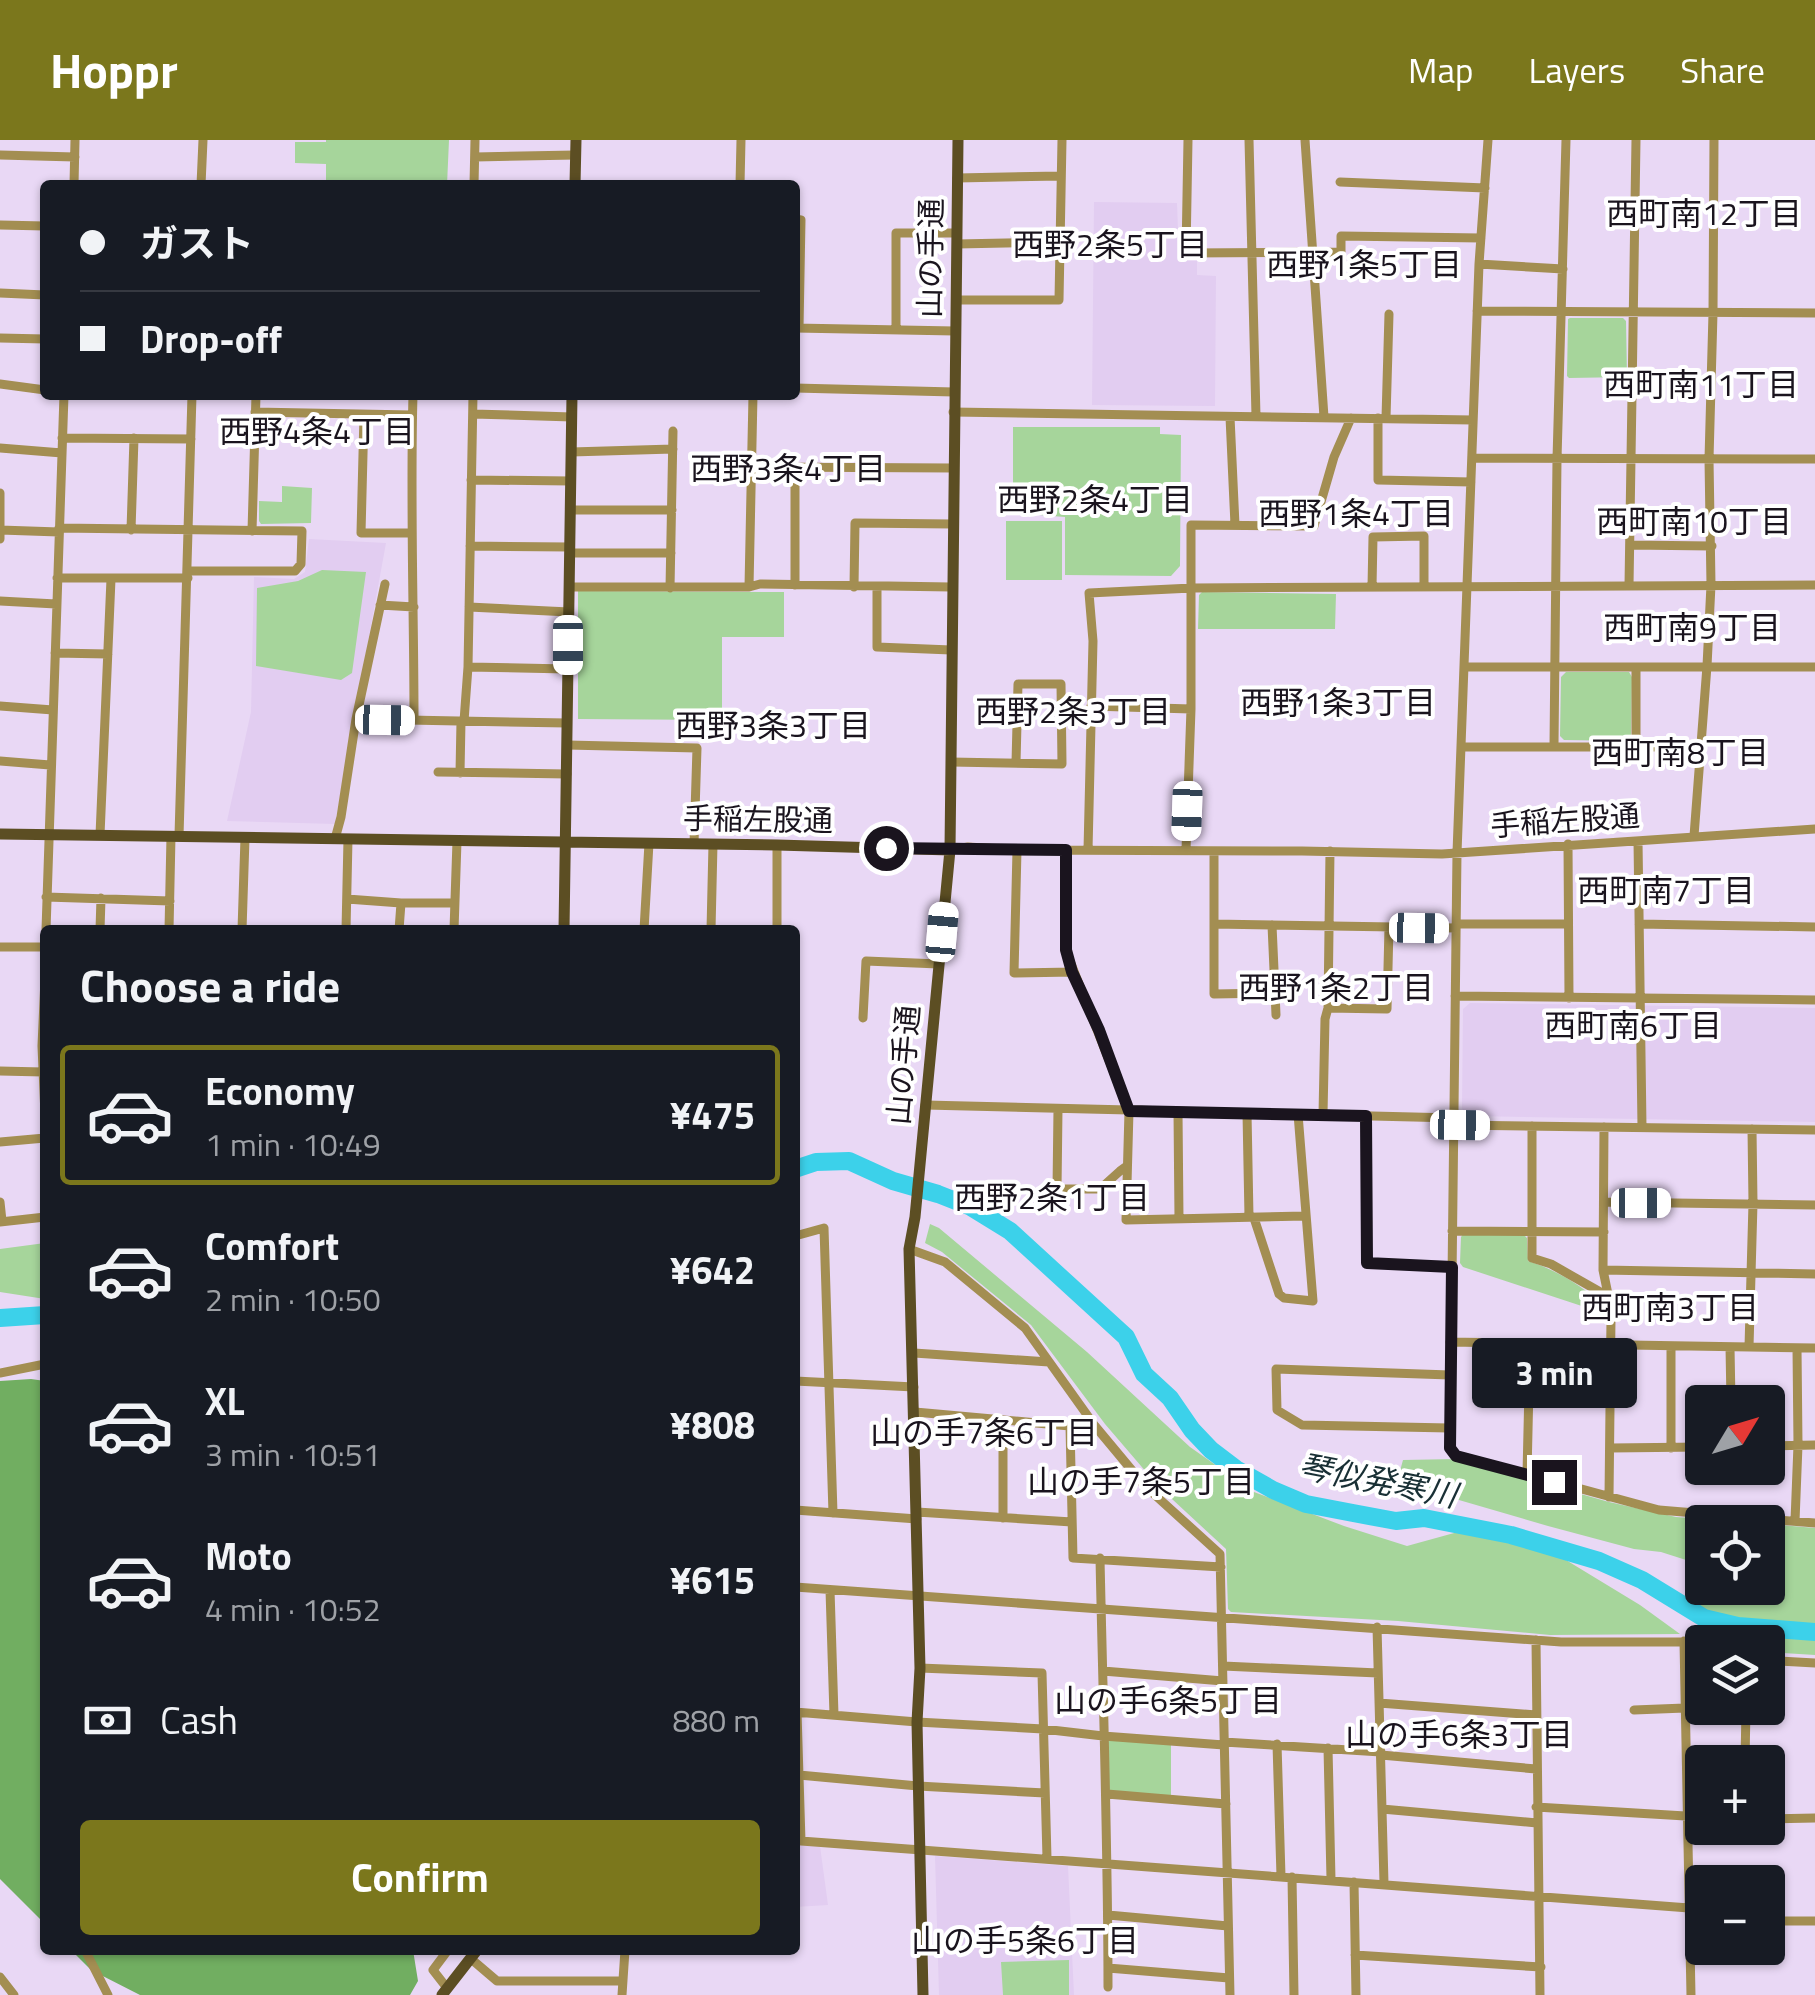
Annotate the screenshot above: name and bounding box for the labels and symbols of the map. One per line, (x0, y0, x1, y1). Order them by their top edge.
district label: 西町南12丁目 (1606, 189, 1802, 237)
street label: 山の手通 (906, 198, 954, 318)
district label: 西野2条5丁目 (1012, 220, 1208, 268)
district label: 西野1条5丁目 (1266, 240, 1462, 288)
district label: 西町南11丁目 (1603, 360, 1799, 408)
district label: 西野4条4丁目 (219, 407, 415, 455)
district label: 西野3条4丁目 (690, 444, 886, 492)
district label: 西野2条4丁目 (997, 475, 1193, 523)
district label: 西野1条4丁目 (1258, 489, 1454, 537)
district label: 西町南10丁目 (1596, 497, 1792, 545)
district label: 西町南9丁目 (1603, 603, 1781, 651)
car (553, 615, 583, 675)
district label: 西野1条3丁目 (1240, 678, 1436, 726)
district label: 西野2条3丁目 (975, 687, 1171, 735)
district label: 西野3条3丁目 (675, 701, 871, 749)
car (355, 704, 415, 736)
district label: 西町南8丁目 (1591, 728, 1769, 776)
car (1171, 780, 1203, 842)
street label: 手稲左股通 (1489, 792, 1641, 848)
street label: 手稲左股通 (683, 795, 833, 843)
route start (864, 826, 909, 871)
district label: 西町南7丁目 (1577, 866, 1755, 914)
car (924, 901, 960, 963)
car (1389, 912, 1449, 944)
district label: 西野1条2丁目 (1238, 963, 1434, 1011)
district label: 西町南6丁目 (1544, 1001, 1722, 1049)
street label: 山の手通 (875, 1003, 931, 1127)
car (1430, 1109, 1490, 1141)
district label: 西野2条1丁目 (954, 1173, 1150, 1221)
car (1611, 1188, 1671, 1218)
district label: 西町南3丁目 (1581, 1283, 1759, 1331)
callout: 3 min (1472, 1337, 1636, 1407)
north arrow (1685, 1385, 1785, 1485)
district label: 山の手7条6丁目 (870, 1408, 1098, 1456)
water label: 琴似発寒川 (1295, 1441, 1464, 1519)
district label: 山の手7条5丁目 (1027, 1457, 1255, 1505)
route end (1532, 1460, 1577, 1505)
district label: 山の手6条5丁目 (1054, 1676, 1282, 1724)
district label: 山の手6条3丁目 (1345, 1710, 1573, 1758)
district label: 山の手5条6丁目 (911, 1916, 1139, 1964)

